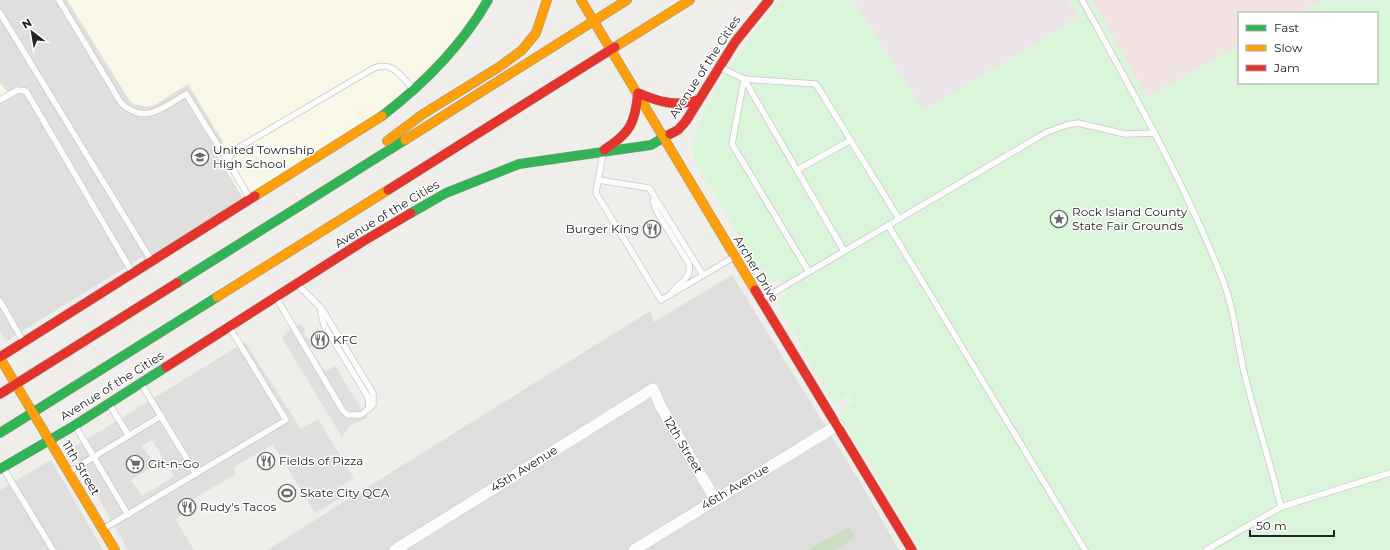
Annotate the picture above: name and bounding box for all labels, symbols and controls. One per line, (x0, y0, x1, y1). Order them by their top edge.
north arrow (12, 12, 52, 52)
street label: Avenue of the Cities (666, 12, 743, 121)
legend (1238, 12, 1378, 84)
text: N (19, 15, 34, 32)
text: Fast (1274, 20, 1299, 35)
text: Slow (1274, 40, 1303, 55)
text: Jam (1273, 60, 1300, 75)
place label: United Township High School (213, 142, 314, 171)
school or university icon: United Township High School (190, 147, 210, 167)
street label: Avenue of the Cities (332, 176, 442, 251)
place label: Rock Island County State Fair Grounds (1072, 204, 1188, 233)
place icon: Rock Island County State Fair Grounds (1049, 209, 1069, 229)
restaurant icon: Burger King (642, 219, 662, 239)
place label: Burger King (566, 221, 639, 236)
street label: Archer Drive (731, 233, 782, 305)
restaurant icon: KFC (310, 330, 330, 350)
place label: KFC (333, 332, 358, 347)
street label: Avenue of the Cities (57, 348, 166, 424)
street label: 12th Street (661, 414, 706, 476)
street label: 11th Street (59, 438, 104, 498)
street label: 45th Avenue (487, 442, 560, 495)
restaurant icon: Fields of Pizza (256, 451, 276, 471)
place label: Fields of Pizza (279, 453, 363, 468)
supermarket icon: Git-n-Go (125, 454, 145, 474)
place label: Git-n-Go (148, 456, 199, 471)
street label: 46th Avenue (698, 460, 771, 513)
sports icon: Skate City QCA (277, 483, 297, 503)
place label: Skate City QCA (300, 485, 390, 500)
restaurant icon: Rudy's Tacos (177, 497, 197, 517)
place label: Rudy's Tacos (200, 499, 277, 514)
scale bar (1250, 512, 1334, 538)
text: 50 m (1256, 518, 1287, 533)

